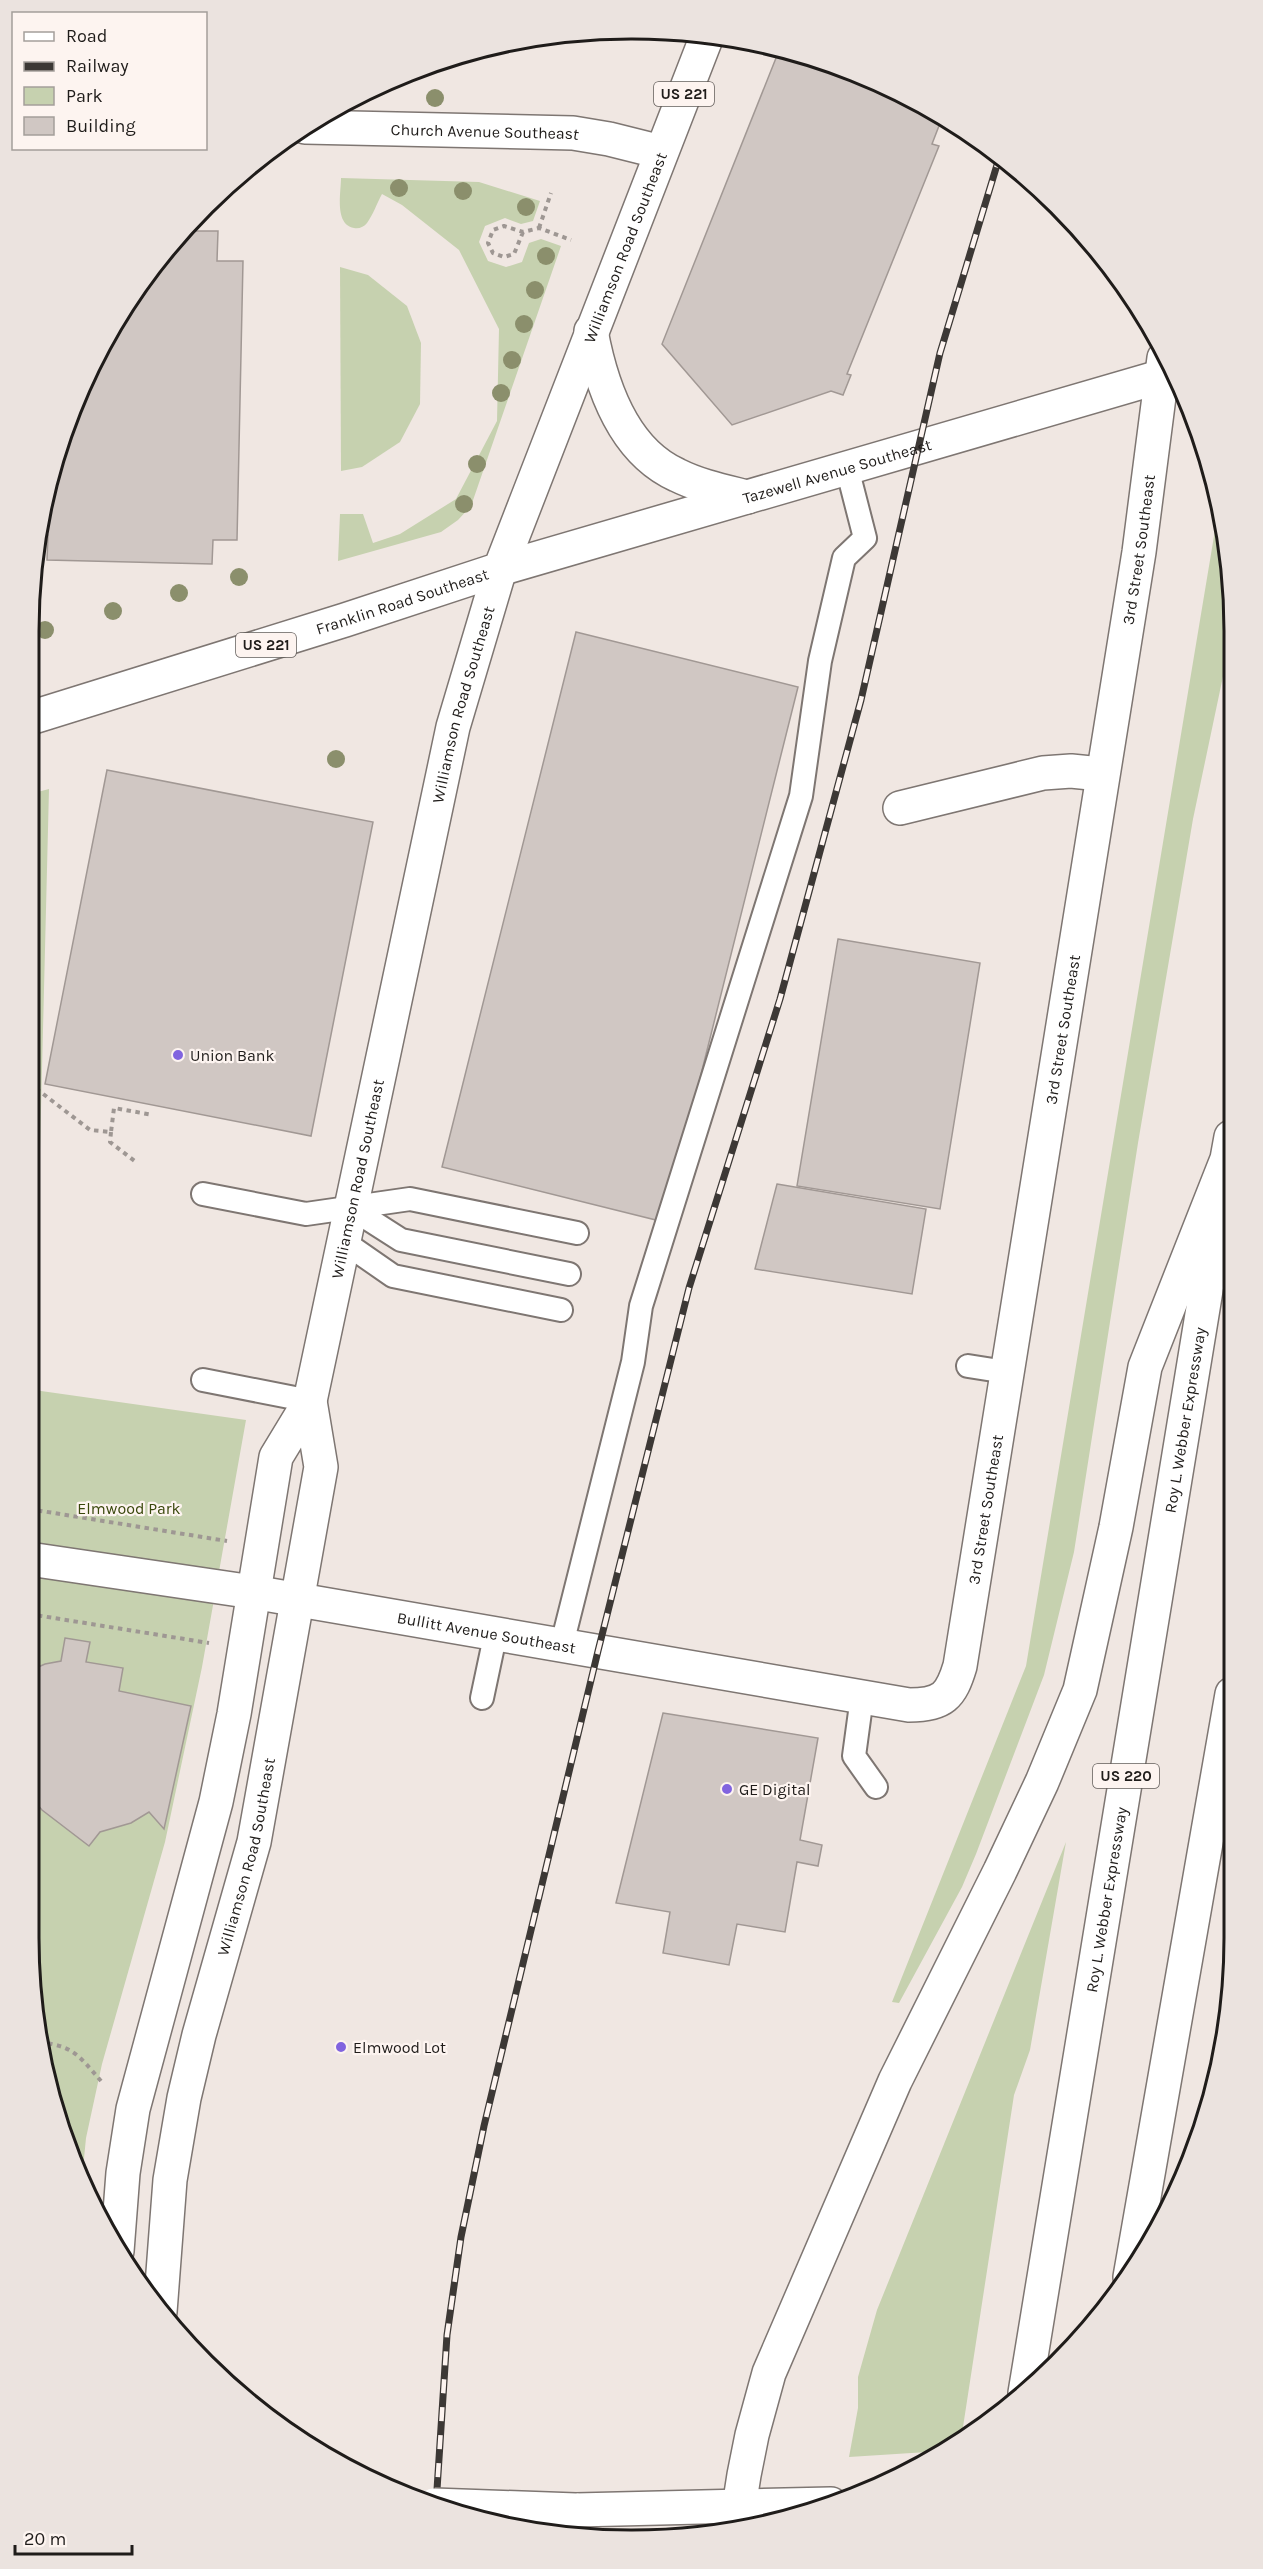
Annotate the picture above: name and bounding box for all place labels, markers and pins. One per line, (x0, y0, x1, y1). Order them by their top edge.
place label: Union Bank (190, 1046, 275, 1065)
marker: Union Bank (171, 1048, 185, 1062)
place label: GE Digital (739, 1780, 811, 1799)
marker: GE Digital (720, 1782, 734, 1796)
place label: Elmwood Lot (353, 2038, 446, 2057)
marker: Elmwood Lot (334, 2040, 348, 2054)

